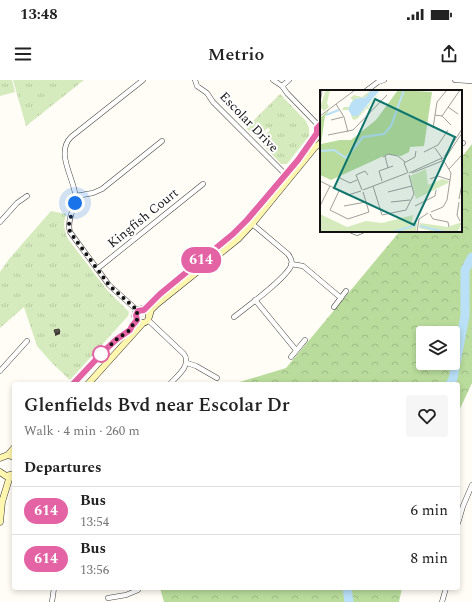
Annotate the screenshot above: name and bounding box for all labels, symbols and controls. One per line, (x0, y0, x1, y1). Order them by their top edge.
text: 13:48 (20, 3, 58, 26)
text: Metrio (208, 41, 264, 68)
icon: menu (12, 43, 34, 65)
icon: share (438, 43, 460, 65)
street label: Escolar Drive (215, 87, 283, 157)
inset map (320, 90, 462, 232)
street label: Kingfish Court (103, 183, 183, 253)
your location (65, 193, 85, 213)
line badge: 614 (178, 247, 224, 273)
text: 614 (189, 249, 213, 270)
map controls (416, 326, 460, 370)
button: layers (416, 326, 460, 370)
unlabelled marker (92, 345, 110, 363)
text: Glenfields Bvd near Escolar Dr (24, 391, 290, 420)
button: heart (406, 395, 448, 437)
text: Walk · 4 min · 260 m (24, 421, 140, 441)
text: Departures (24, 456, 102, 479)
text: Bus (80, 489, 106, 512)
text: 6 min (410, 499, 448, 522)
text: 614 (34, 500, 58, 521)
text: 13:54 (80, 512, 109, 532)
text: Bus (80, 537, 106, 560)
text: 8 min (410, 547, 448, 570)
text: 614 (34, 548, 58, 569)
text: 13:56 (80, 560, 109, 580)

